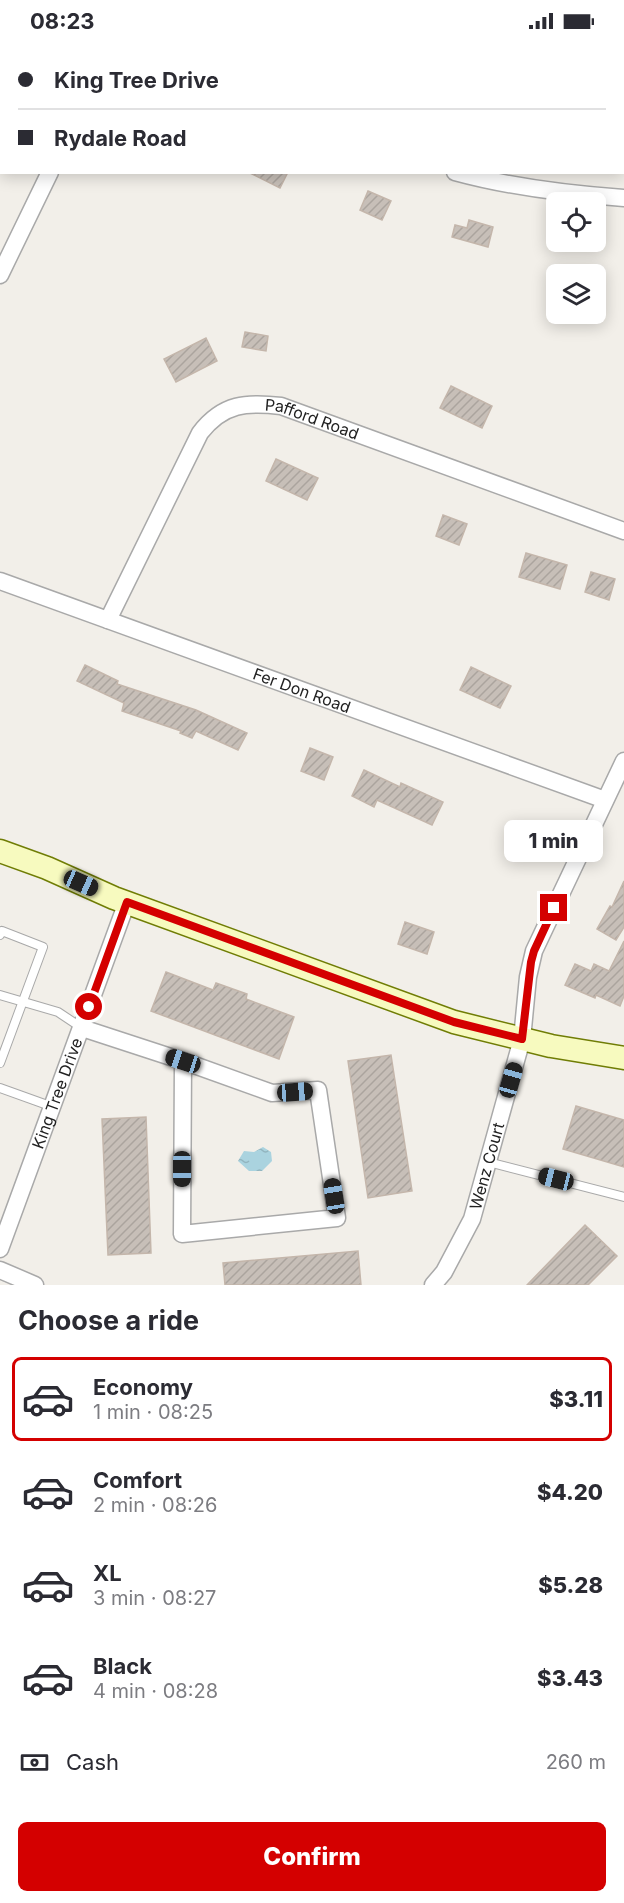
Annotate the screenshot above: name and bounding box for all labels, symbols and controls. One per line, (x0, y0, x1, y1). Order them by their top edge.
text: 08:23 (30, 8, 95, 34)
text: King Tree Drive (54, 67, 219, 93)
text: Rydale Road (54, 125, 187, 151)
map controls (546, 192, 606, 324)
button: locate (546, 192, 606, 252)
button: layers (546, 264, 606, 324)
street label: Pafford Road (264, 395, 362, 444)
street label: Fer Don Road (250, 663, 353, 717)
callout: 1 min (504, 821, 604, 863)
text: 1 min (528, 829, 579, 853)
car (61, 867, 101, 899)
route end (540, 894, 567, 921)
route start (75, 993, 102, 1020)
street label: King Tree Drive (28, 1035, 86, 1151)
car (163, 1047, 203, 1075)
car (497, 1060, 525, 1100)
car (276, 1082, 314, 1102)
street label: Wenz Court (465, 1120, 508, 1212)
car (173, 1151, 191, 1187)
car (536, 1166, 576, 1192)
car (322, 1177, 346, 1215)
text: Choose a ride (18, 1304, 199, 1337)
icon: car (21, 1372, 75, 1426)
text: Economy (93, 1374, 193, 1400)
text: $3.11 (549, 1386, 603, 1412)
text: 1 min · 08:25 (93, 1400, 213, 1424)
icon: car (21, 1465, 75, 1519)
text: Comfort (93, 1467, 182, 1493)
text: $4.20 (537, 1479, 603, 1505)
text: 2 min · 08:26 (93, 1493, 217, 1517)
icon: car (21, 1558, 75, 1612)
text: XL (93, 1560, 122, 1586)
text: $5.28 (538, 1572, 603, 1598)
text: 3 min · 08:27 (93, 1586, 216, 1610)
icon: car (21, 1651, 75, 1705)
text: Black (93, 1653, 152, 1679)
text: $3.43 (537, 1665, 603, 1691)
text: 4 min · 08:28 (93, 1679, 218, 1703)
icon: cash (18, 1746, 51, 1779)
text: Cash (66, 1749, 119, 1775)
text: 260 m (546, 1750, 606, 1774)
button: Confirm (18, 1822, 606, 1891)

